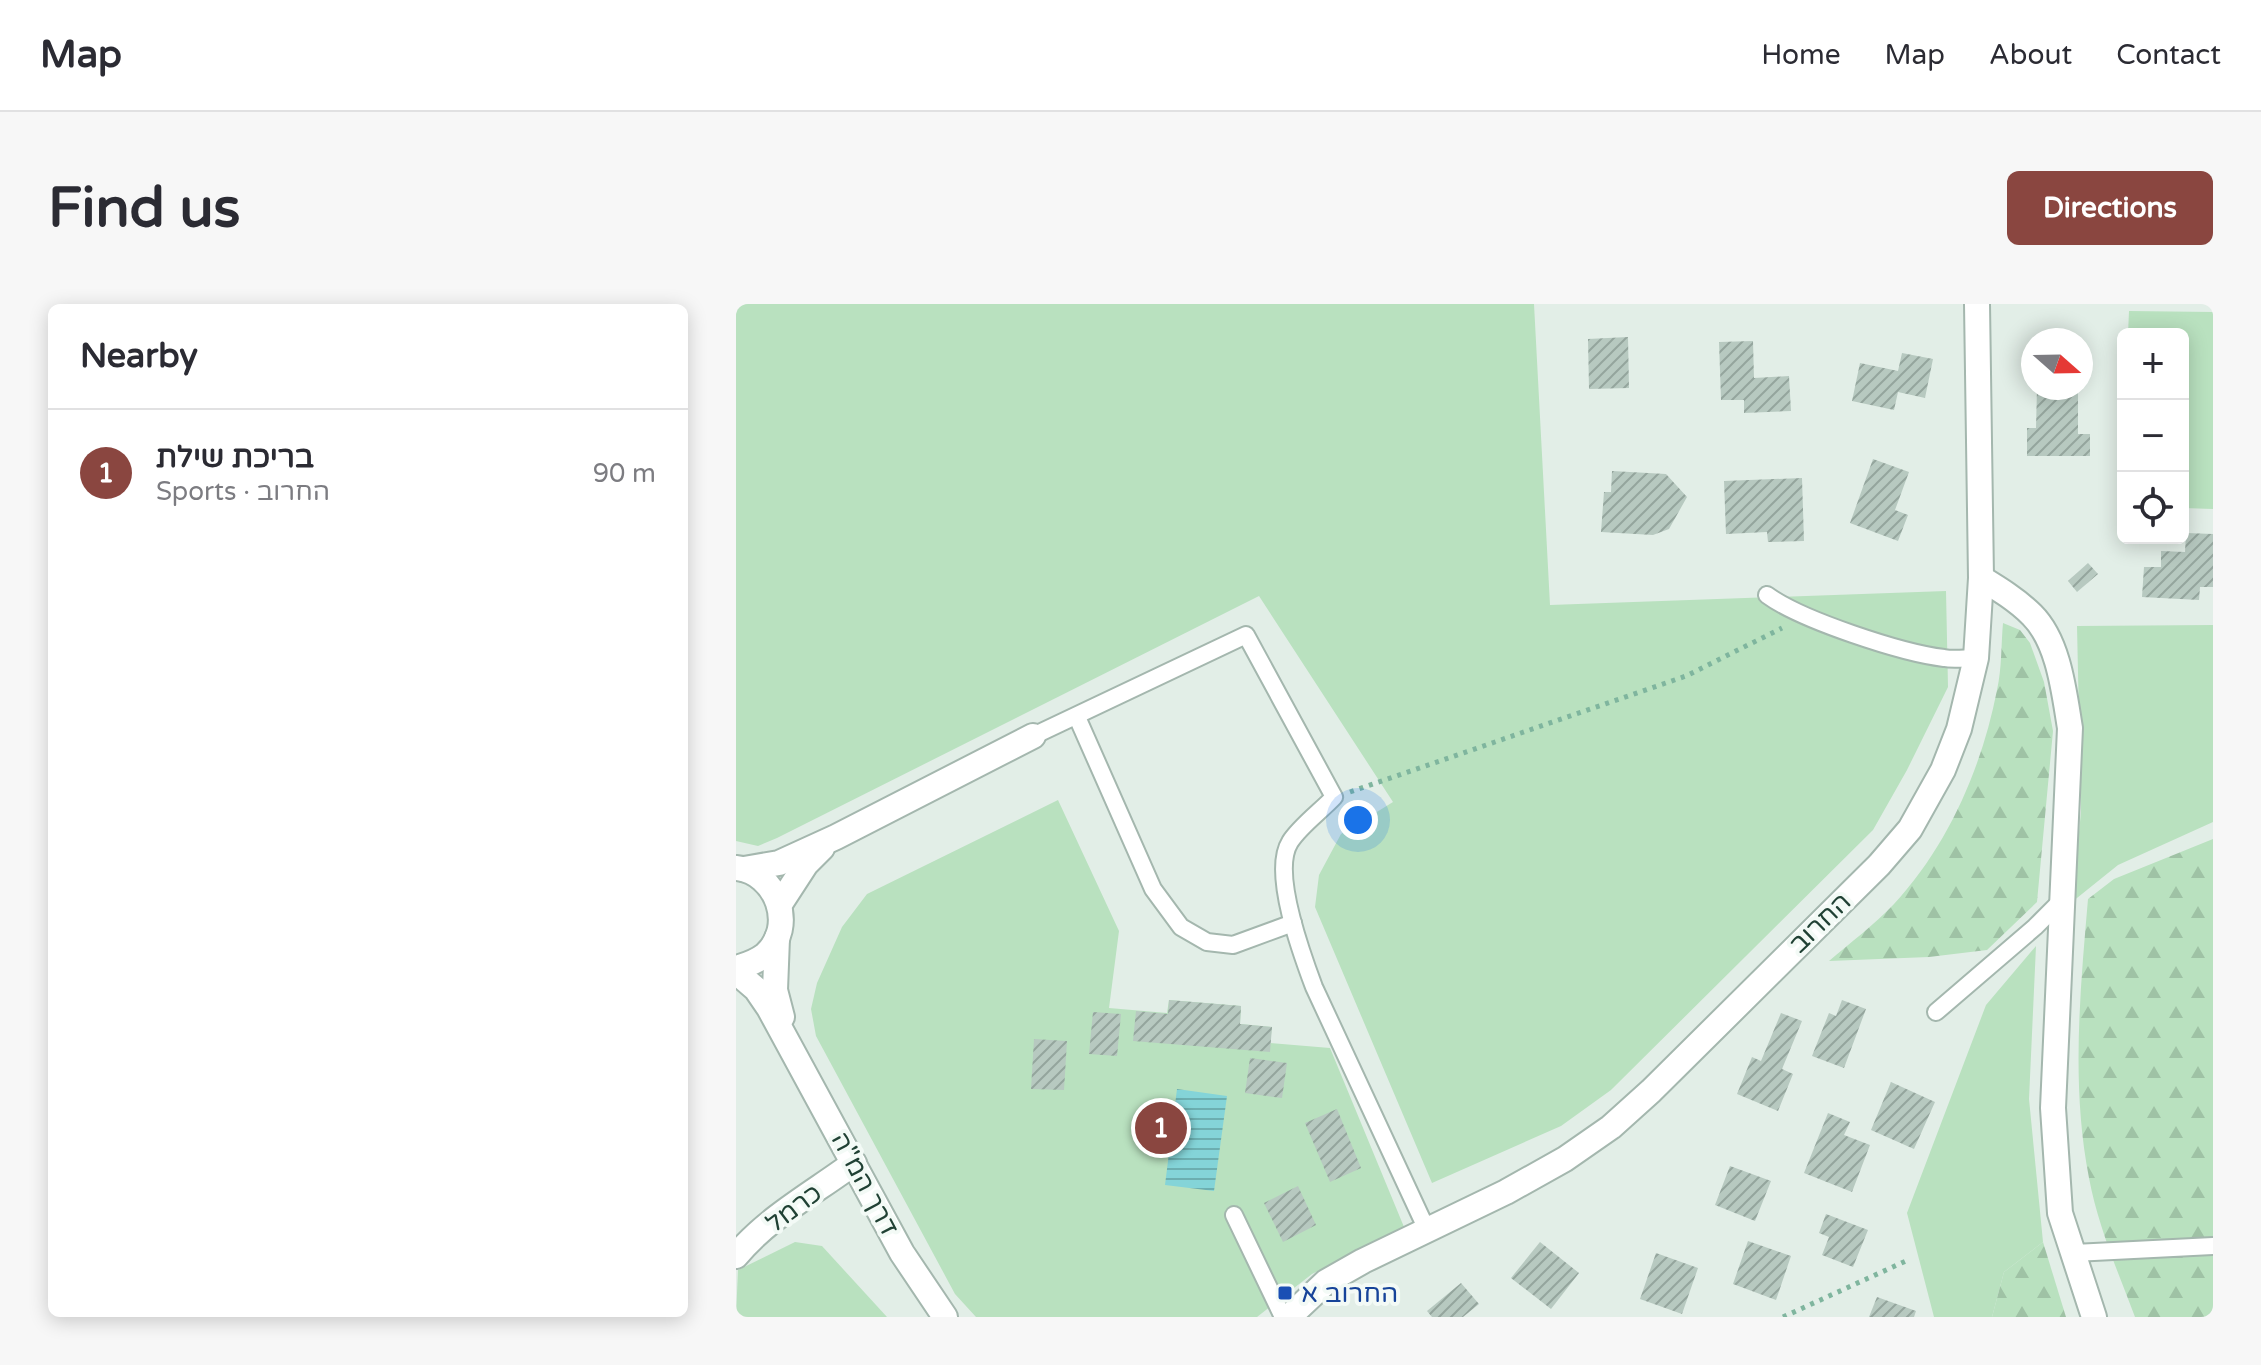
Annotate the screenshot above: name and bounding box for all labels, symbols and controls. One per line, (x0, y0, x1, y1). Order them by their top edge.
text: Map (40, 32, 122, 78)
text: Home (1761, 38, 1841, 72)
text: Map (1885, 38, 1945, 72)
text: About (1989, 38, 2072, 72)
text: Contact (2116, 38, 2221, 72)
button: Directions (2007, 171, 2213, 245)
text: Find us (48, 175, 240, 242)
north arrow (2021, 328, 2093, 400)
map controls (2117, 328, 2189, 544)
button: + (2117, 328, 2189, 400)
text: Nearby (80, 336, 198, 377)
button: − (2117, 400, 2189, 472)
text: בריכת שילת (156, 439, 314, 476)
text: 1 (98, 458, 114, 489)
text: 90 m (593, 458, 656, 489)
button: locate (2117, 472, 2189, 544)
text: Sports · החרוב (156, 476, 330, 507)
your location (1338, 800, 1378, 840)
street label: החרוב (1783, 886, 1857, 960)
pin: 1 (1135, 1098, 1187, 1158)
street label: דרך המ"ה (825, 1127, 905, 1241)
street label: כרמל (760, 1177, 828, 1239)
place label: החרוב א (1301, 1278, 1398, 1309)
marker: החרוב א (1276, 1284, 1294, 1302)

